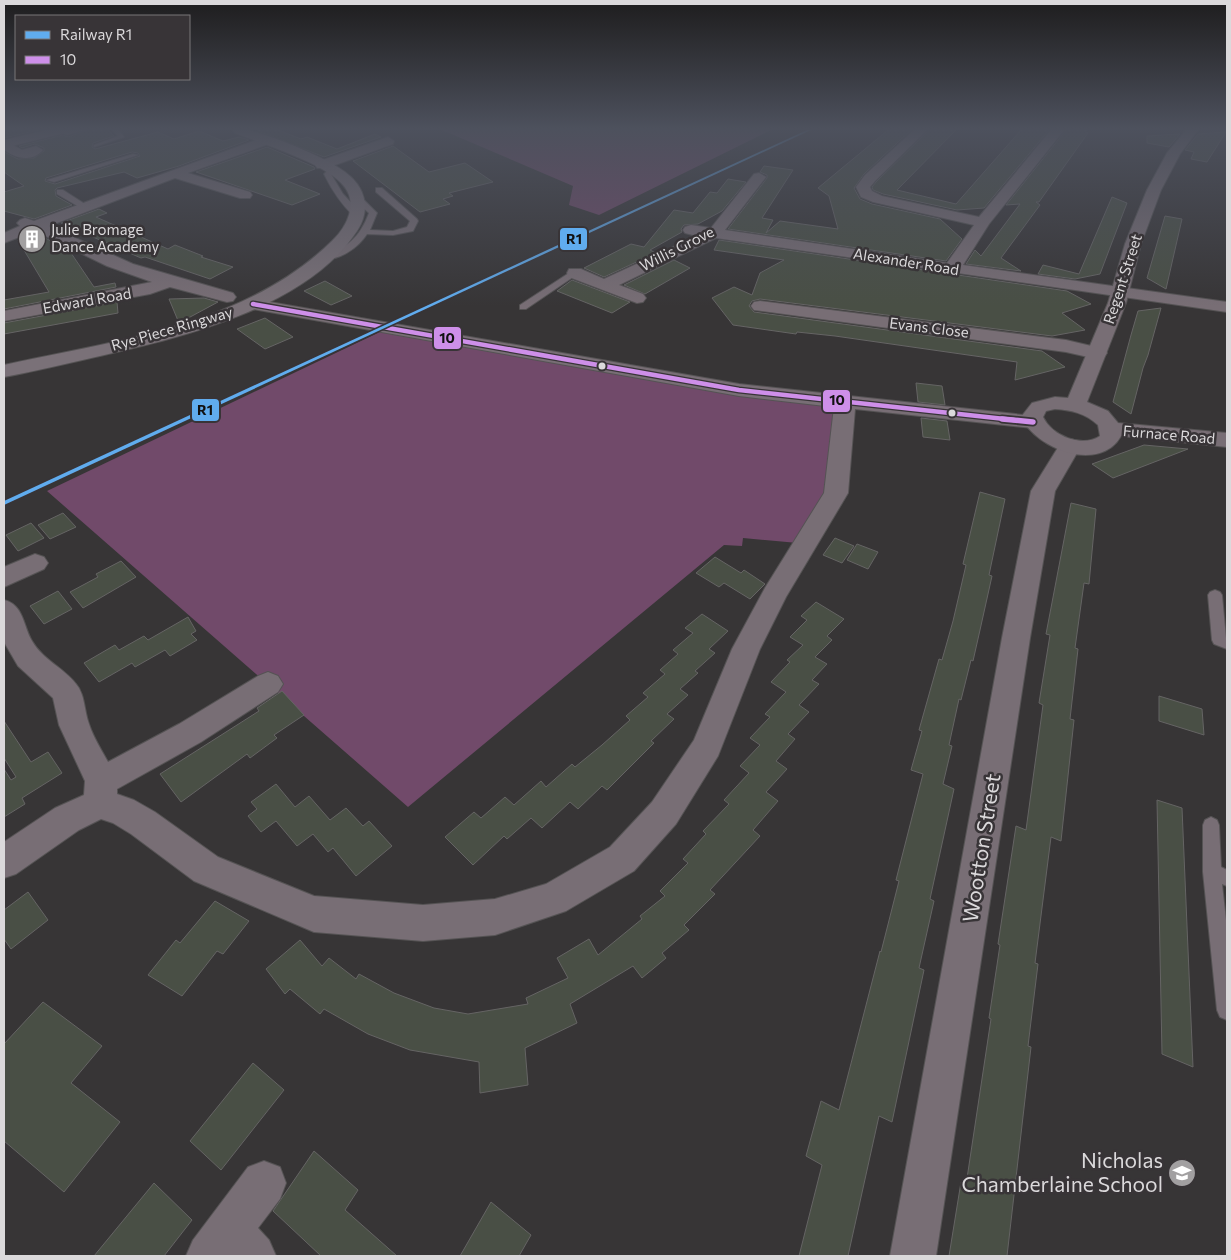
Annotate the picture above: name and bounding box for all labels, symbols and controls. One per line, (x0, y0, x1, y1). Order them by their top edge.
legend (15, 15, 190, 80)
text: Railway R1 (60, 25, 132, 43)
text: 10 (60, 50, 76, 68)
place label: Julie Bromage Dance Academy (51, 220, 159, 255)
street label: Willis Grove (636, 222, 717, 275)
building icon: Julie Bromage Dance Academy (17, 224, 47, 254)
line badge: R1 (559, 227, 588, 251)
text: R1 (566, 230, 582, 247)
street label: Regent Street (1099, 231, 1145, 326)
street label: Alexander Road (852, 244, 960, 278)
street label: Edward Road (41, 283, 132, 317)
street label: Rye Piece Ringway (109, 302, 235, 354)
street label: Evans Close (888, 313, 970, 341)
line badge: 10 (433, 326, 462, 350)
text: 10 (439, 329, 455, 346)
unlabelled marker (597, 361, 607, 371)
line badge: 10 (822, 389, 851, 413)
text: 10 (829, 391, 845, 408)
line badge: R1 (191, 398, 220, 422)
text: R1 (197, 401, 213, 418)
unlabelled marker (947, 408, 957, 418)
street label: Furnace Road (1122, 421, 1216, 447)
street label: Wootton Street (956, 772, 1005, 924)
place label: Nicholas Chamberlaine School (961, 1147, 1163, 1196)
school or university icon: Nicholas Chamberlaine School (1167, 1158, 1197, 1188)

